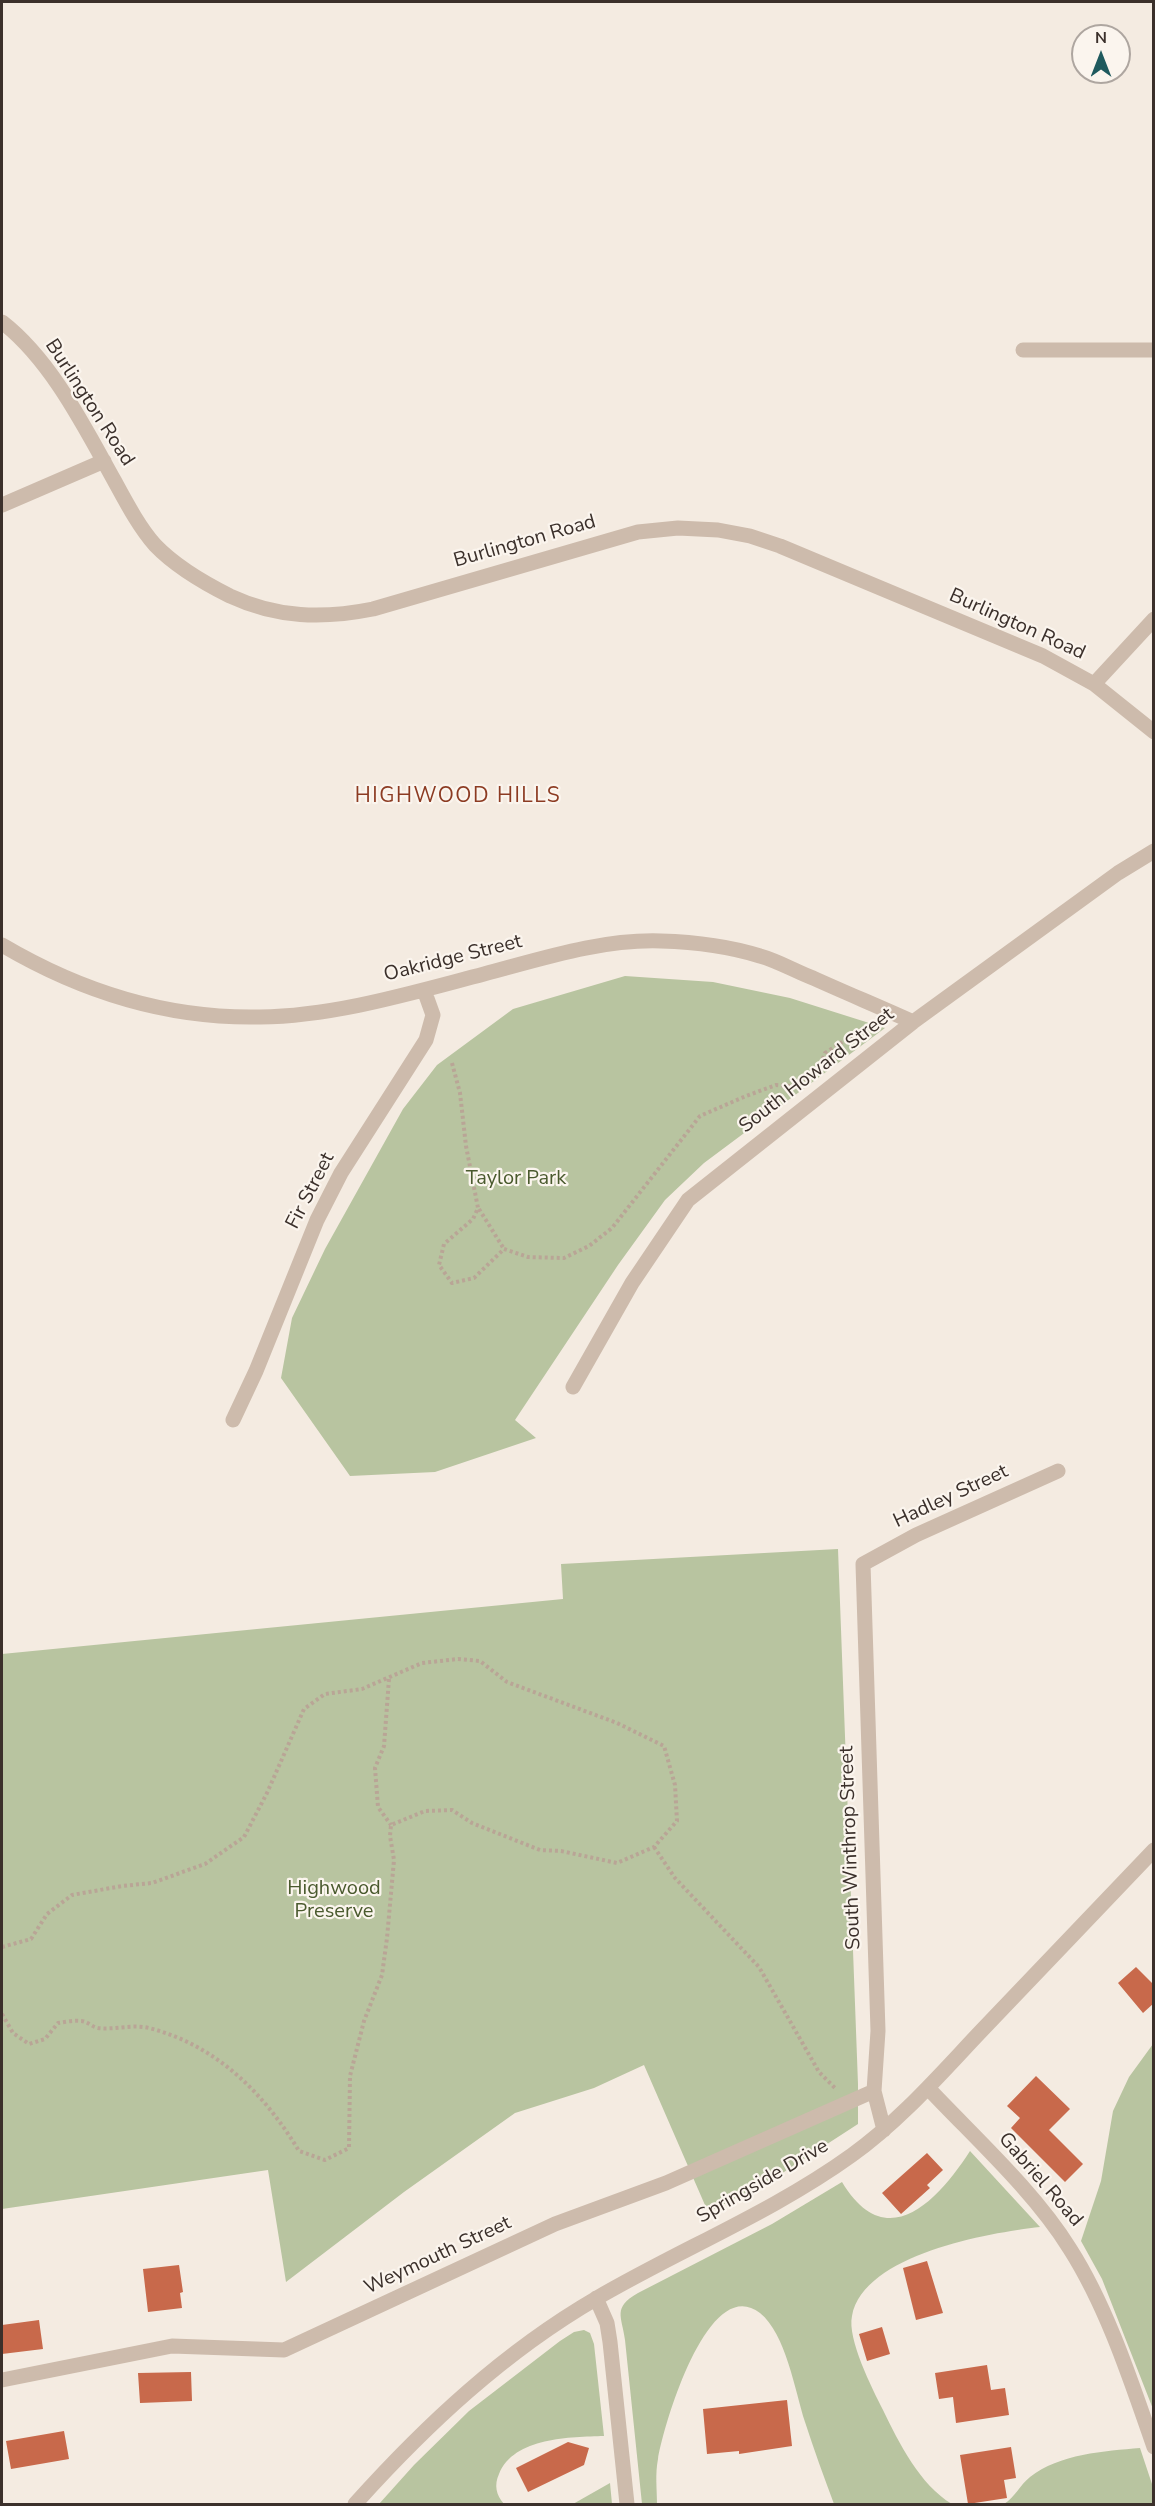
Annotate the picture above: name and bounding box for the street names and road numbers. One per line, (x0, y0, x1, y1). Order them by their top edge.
street label: Burlington Road (39, 335, 139, 471)
street label: Burlington Road (451, 510, 599, 574)
street label: Burlington Road (945, 584, 1089, 666)
street label: Oakridge Street (381, 930, 525, 988)
street label: South Howard Street (735, 1003, 899, 1139)
street label: Fir Street (282, 1149, 340, 1233)
street label: Hadley Street (890, 1460, 1012, 1534)
street label: South Winthrop Street (835, 1746, 867, 1950)
street label: Gabriel Road (993, 2128, 1087, 2232)
street label: Springside Drive (693, 2135, 833, 2229)
street label: Weymouth Street (361, 2211, 515, 2301)

